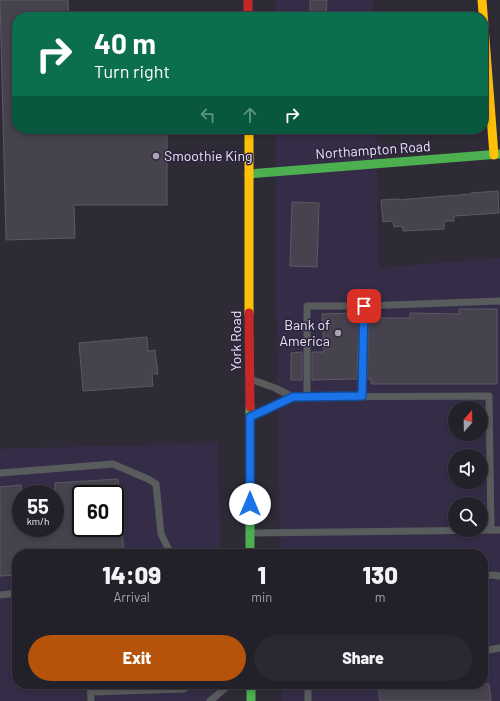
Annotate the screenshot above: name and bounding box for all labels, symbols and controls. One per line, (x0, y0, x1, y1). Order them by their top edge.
text: 40 m (94, 26, 156, 60)
icon: right (28, 28, 80, 80)
text: Turn right (94, 60, 170, 82)
icon: left (197, 104, 219, 126)
icon: ahead (239, 104, 261, 126)
icon: right (281, 104, 303, 126)
street label: Northampton Road (315, 137, 431, 162)
place label: Smoothie King (164, 147, 252, 164)
marker: Smoothie King (151, 151, 161, 161)
pin (347, 289, 381, 323)
icon: arrive (353, 295, 375, 317)
street label: York Road (227, 311, 244, 371)
place label: Bank of America (279, 316, 330, 349)
marker: Bank of America (333, 328, 343, 338)
north arrow (448, 401, 488, 441)
map controls (448, 401, 488, 537)
button: sound (448, 449, 488, 489)
position arrow (229, 483, 271, 525)
speed limit sign: 60 (72, 485, 124, 537)
text: 55 (27, 494, 49, 518)
button: search (448, 497, 488, 537)
text: km/h (27, 515, 49, 527)
text: 14:09 (102, 560, 161, 589)
text: 1 (258, 560, 266, 589)
text: 130 (362, 560, 398, 589)
text: Arrival (113, 589, 150, 605)
text: min (251, 589, 272, 605)
text: m (375, 589, 386, 605)
button: Exit (28, 635, 246, 681)
button: Share (254, 635, 472, 681)

